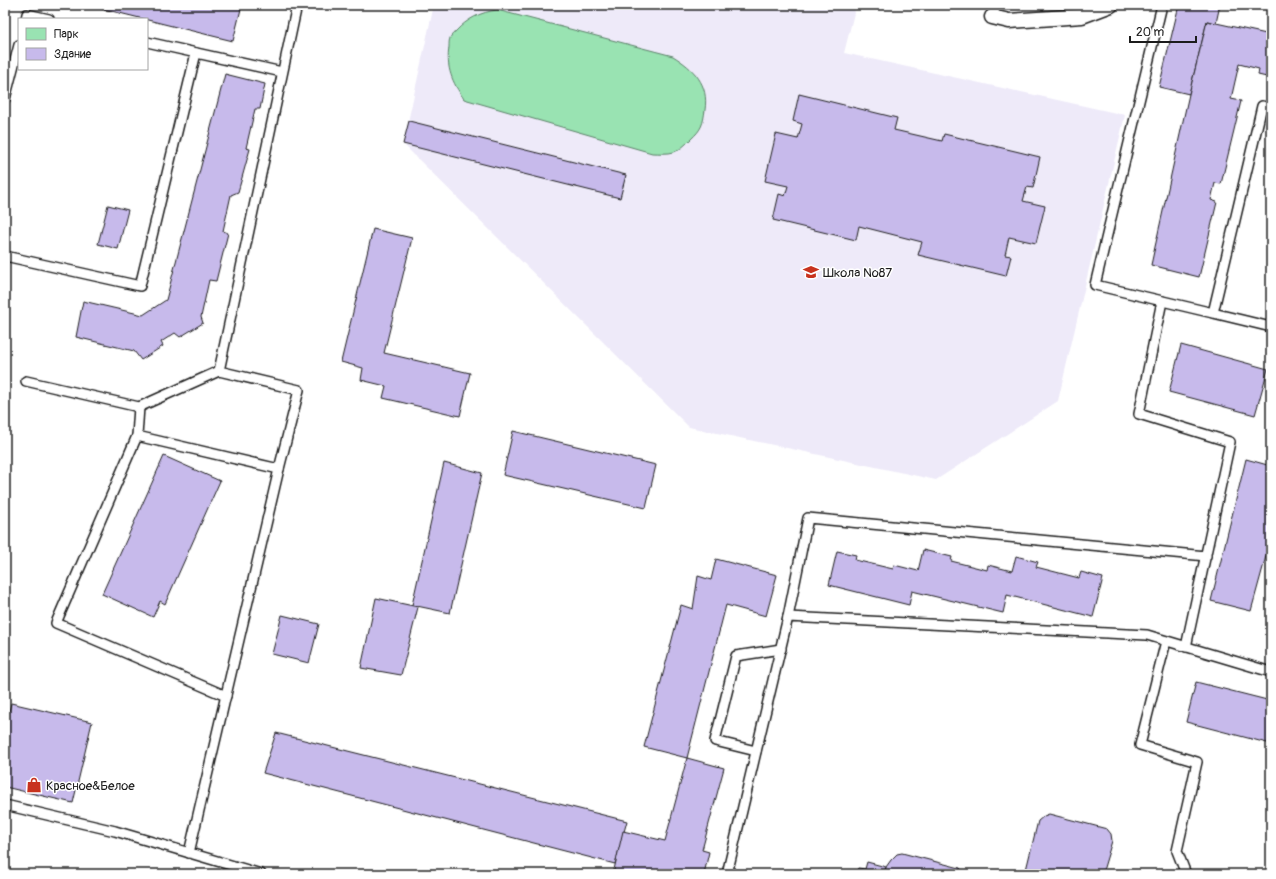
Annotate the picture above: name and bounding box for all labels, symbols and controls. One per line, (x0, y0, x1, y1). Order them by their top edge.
legend (18, 18, 148, 70)
scale bar (1130, 18, 1196, 44)
text: 20 m (1136, 25, 1165, 40)
text: Парк (54, 27, 79, 42)
text: Здание (54, 47, 91, 62)
school or university icon: Школа №87 (802, 263, 820, 281)
place label: Школа №87 (823, 265, 892, 281)
shop icon: Красное&Белое (25, 776, 43, 794)
place label: Красное&Белое (46, 778, 135, 794)

